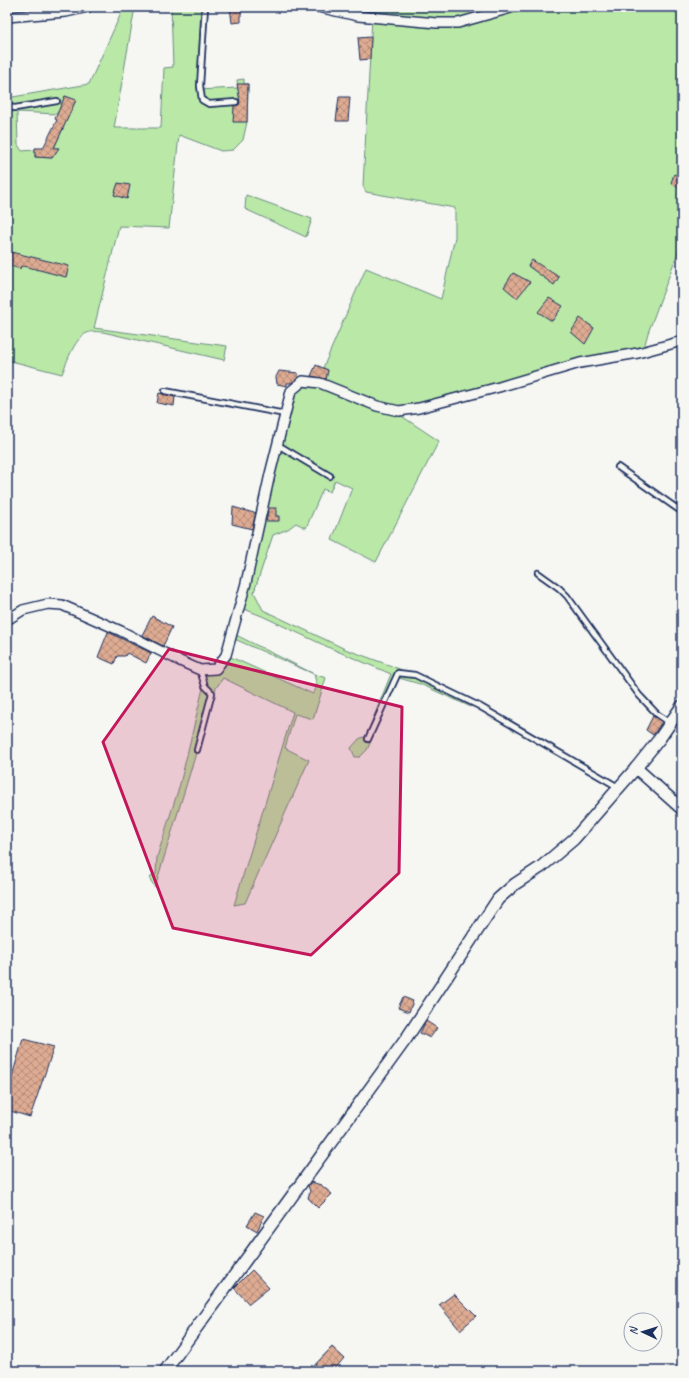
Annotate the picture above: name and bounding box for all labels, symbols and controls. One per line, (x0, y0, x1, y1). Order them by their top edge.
north arrow (623, 1312, 663, 1352)
text: N (626, 1325, 640, 1335)

